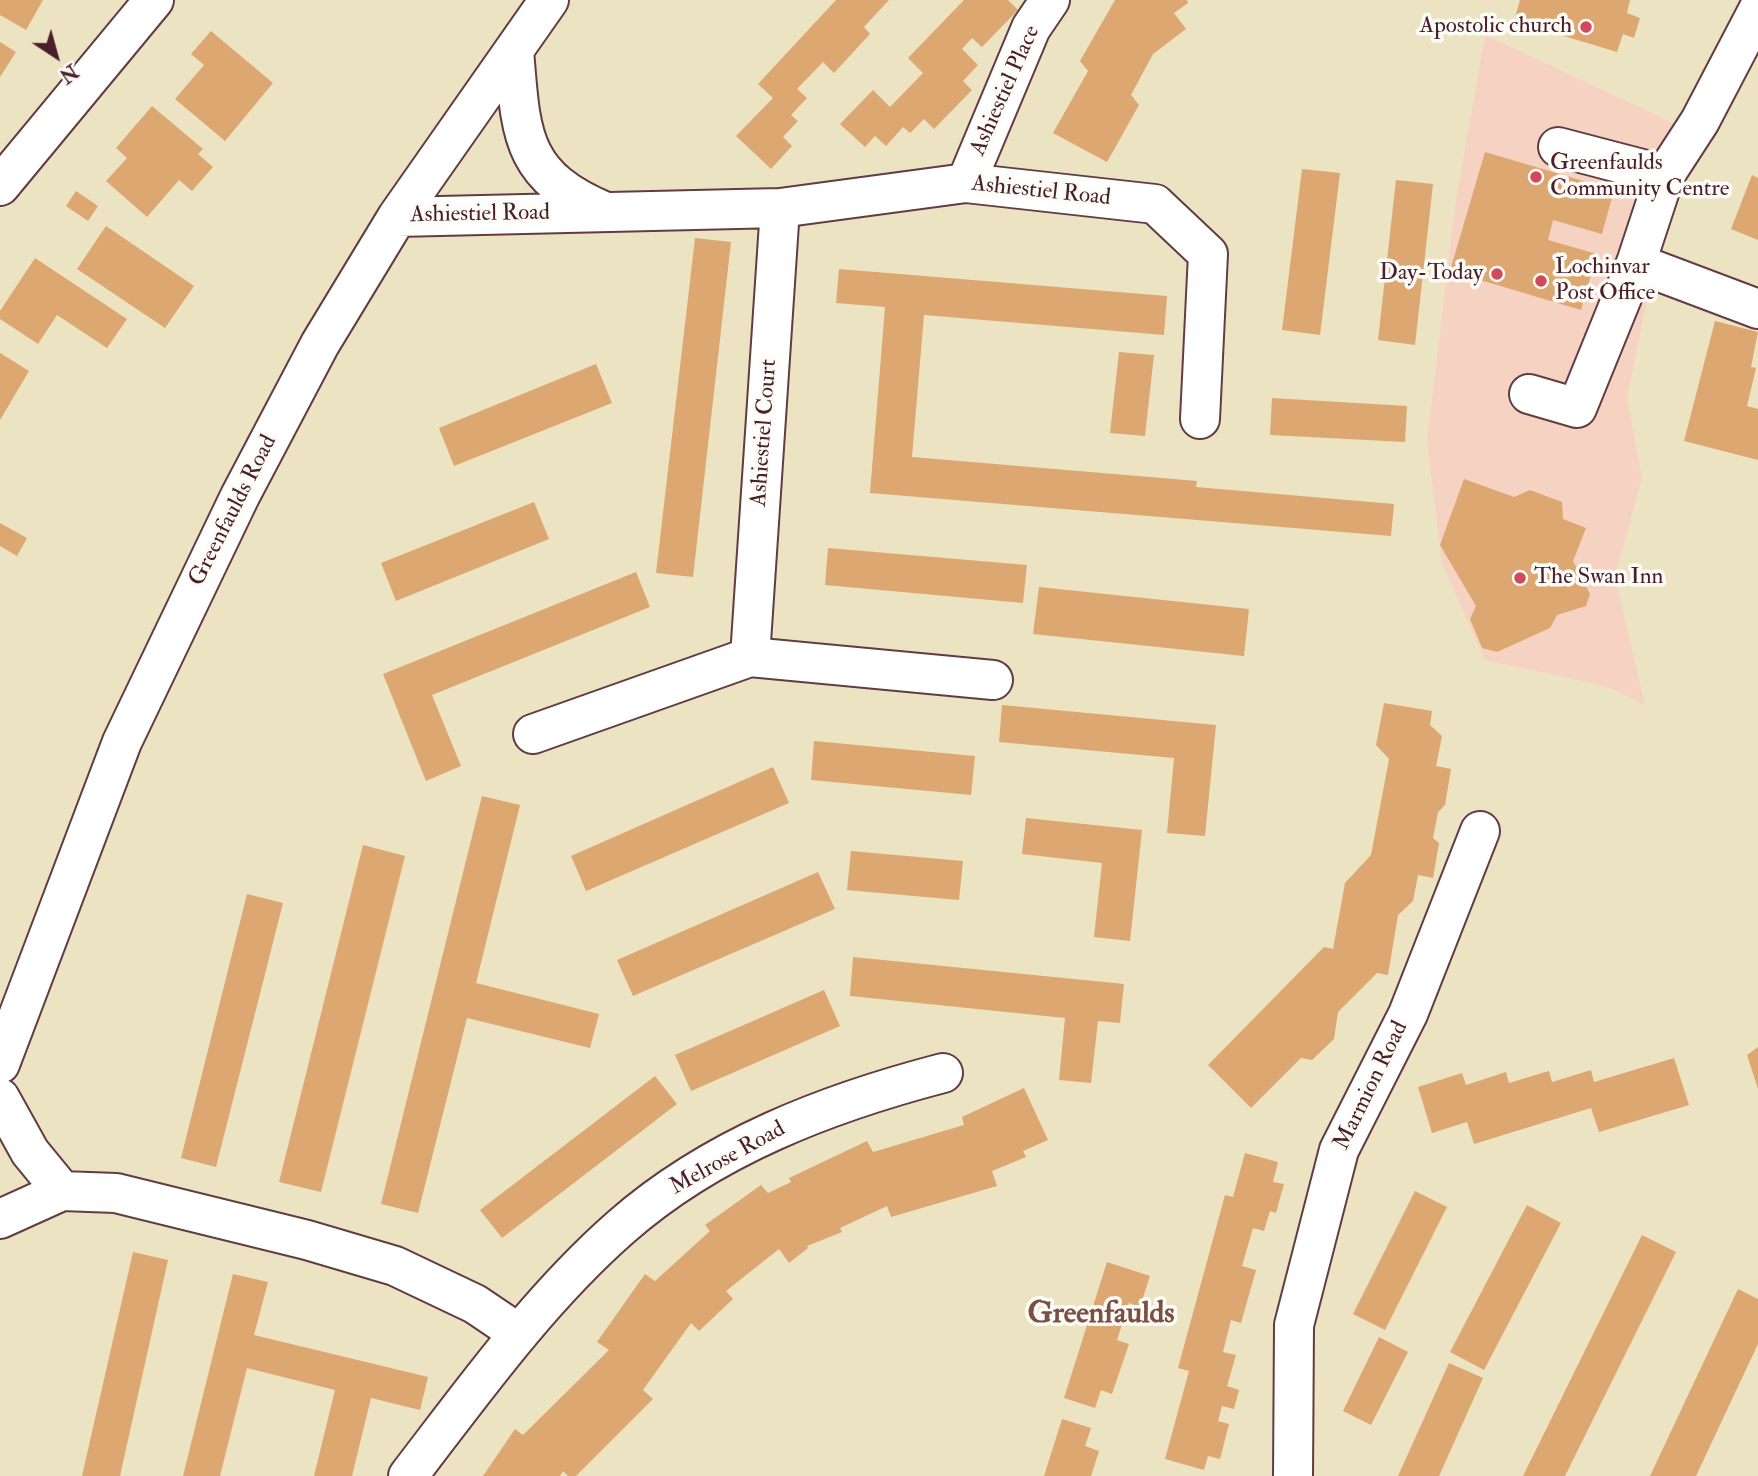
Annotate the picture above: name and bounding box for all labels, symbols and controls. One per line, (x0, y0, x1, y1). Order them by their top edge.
place label: Apostolic church (1420, 13, 1572, 41)
marker: Apostolic church (1578, 19, 1594, 35)
north arrow (21, 21, 91, 91)
street label: Ashiestiel Place (965, 22, 1047, 160)
text: N (54, 58, 82, 88)
place label: Greenfaulds Community Centre (1550, 150, 1729, 204)
marker: Greenfaulds Community Centre (1528, 169, 1544, 185)
street label: Ashiestiel Road (970, 171, 1112, 213)
street label: Ashiestiel Road (410, 200, 550, 230)
place label: Lochinvar Post Office (1555, 254, 1655, 308)
place label: Day-Today (1379, 260, 1483, 288)
marker: Day-Today (1489, 266, 1505, 282)
marker: Lochinvar Post Office (1533, 273, 1549, 289)
street label: Ashiestiel Court (746, 358, 784, 508)
street label: Greenfaulds Road (184, 431, 284, 591)
place label: The Swan Inn (1534, 564, 1663, 592)
marker: The Swan Inn (1512, 570, 1528, 586)
street label: Marmion Road (1329, 1017, 1415, 1155)
street label: Melrose Road (666, 1116, 790, 1202)
district label: Greenfaulds (1027, 1298, 1175, 1334)

